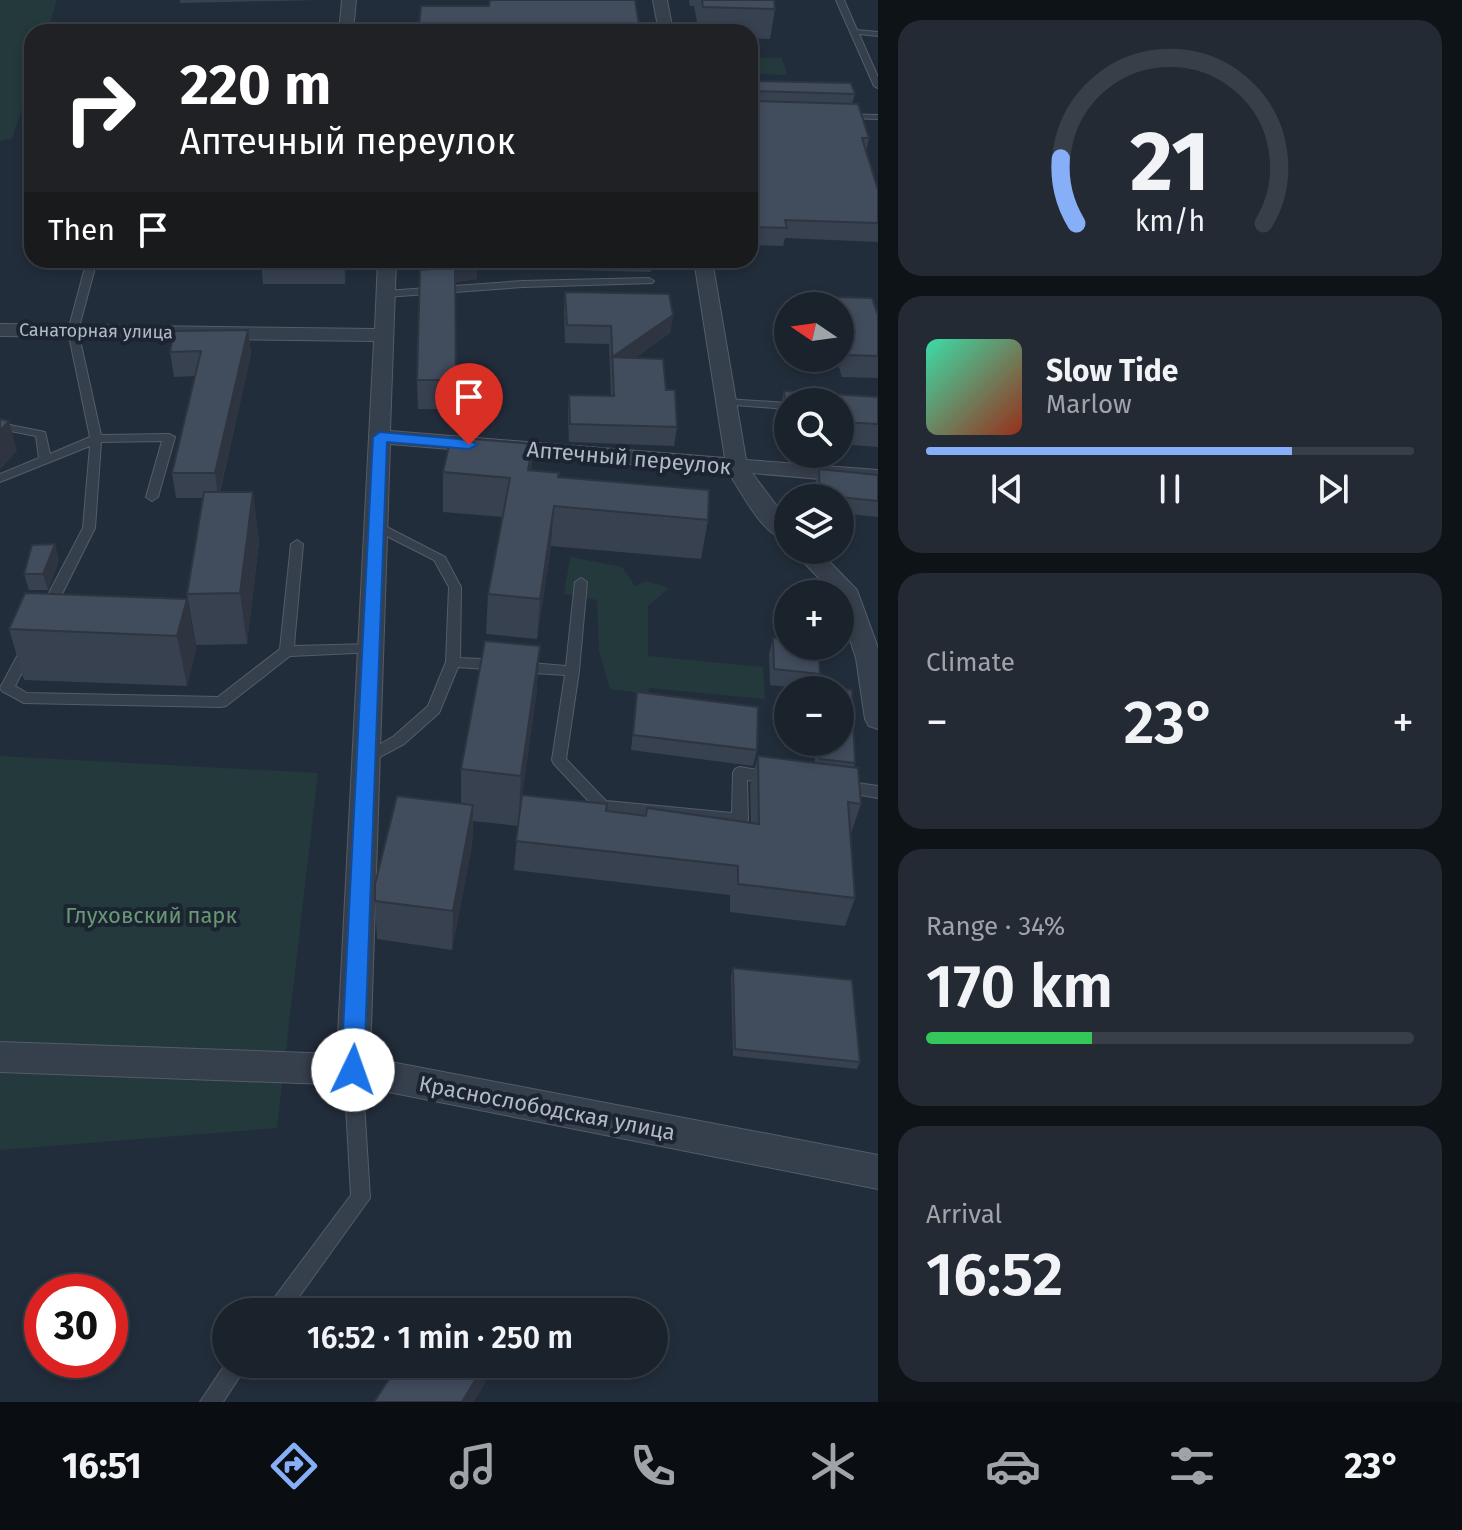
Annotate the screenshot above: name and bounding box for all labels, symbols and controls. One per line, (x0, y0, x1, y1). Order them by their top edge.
text: 220 m (180, 52, 331, 119)
icon: right (48, 56, 152, 160)
text: 21 (1130, 112, 1210, 212)
text: Аптечный переулок (180, 120, 515, 164)
text: km/h (1135, 204, 1205, 239)
icon: arrive (131, 208, 175, 252)
text: Then (48, 212, 115, 248)
north arrow (774, 292, 854, 372)
map controls (774, 292, 854, 756)
street label: Санаторная улица (19, 319, 173, 343)
text: Slow Tide (1046, 353, 1178, 389)
pin (435, 363, 503, 445)
icon: arrive (447, 375, 491, 419)
button: search (774, 388, 854, 468)
text: Marlow (1046, 389, 1132, 420)
street label: Аптечный переулок (526, 436, 733, 480)
icon: previous (985, 467, 1029, 511)
icon: pause (1148, 467, 1192, 511)
icon: next (1311, 467, 1355, 511)
button: layers (774, 484, 854, 564)
button: + (774, 580, 854, 660)
text: Climate (926, 647, 1015, 678)
button: − (774, 676, 854, 756)
text: 23° (1124, 687, 1216, 759)
text: − (926, 696, 948, 749)
text: + (1392, 696, 1414, 749)
park label: Глуховский парк (65, 902, 237, 929)
text: Range · 34% (926, 911, 1065, 942)
text: 170 km (926, 951, 1113, 1023)
position arrow (311, 1028, 395, 1112)
street label: Краснослободская улица (416, 1070, 678, 1146)
text: Arrival (926, 1199, 1002, 1230)
text: 16:52 (926, 1239, 1063, 1311)
speed limit sign: 30 (24, 1274, 128, 1378)
text: 16:52 · 1 min · 250 m (307, 1320, 573, 1356)
icon: directions (266, 1438, 322, 1494)
icon: music (445, 1438, 501, 1494)
icon: phone (625, 1438, 681, 1494)
icon: climate (805, 1438, 861, 1494)
icon: car (985, 1438, 1041, 1494)
icon: filters (1164, 1438, 1220, 1494)
text: 16:51 (62, 1444, 142, 1488)
text: 23° (1344, 1444, 1400, 1488)

